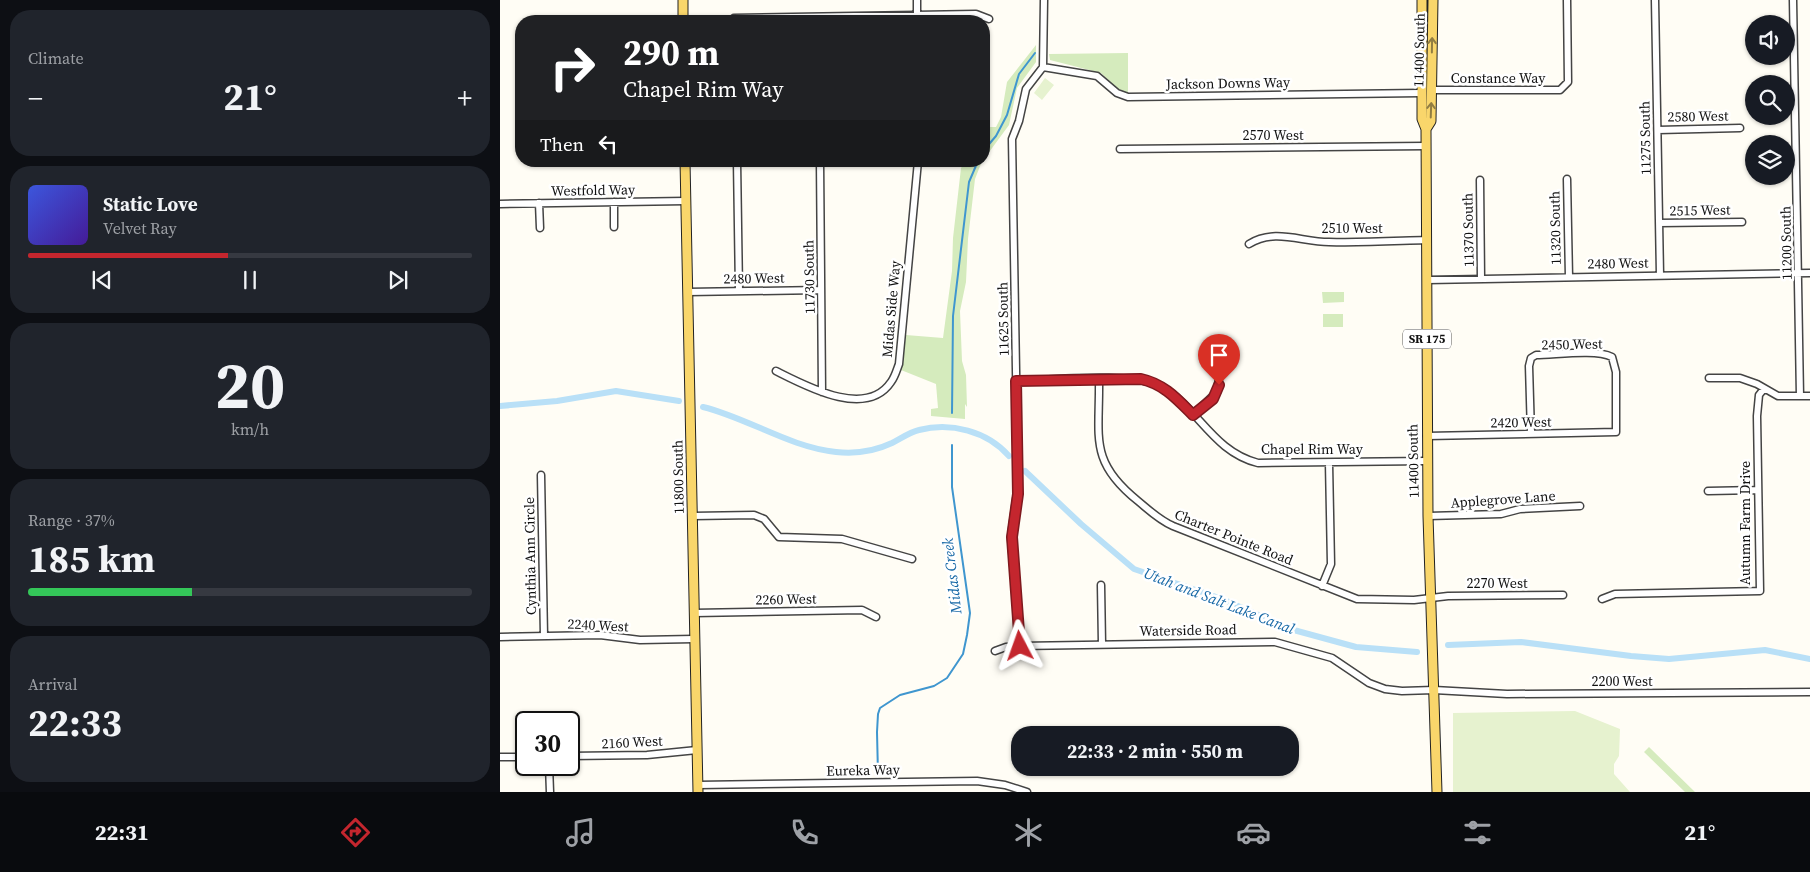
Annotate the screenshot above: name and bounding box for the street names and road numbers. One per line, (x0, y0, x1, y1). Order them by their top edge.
street label: 11400 South (1408, 13, 1430, 87)
street label: Constance Way (1451, 68, 1546, 88)
street label: Jackson Downs Way (1165, 72, 1291, 94)
street label: 11275 South (1634, 101, 1656, 175)
street label: 2580 West (1667, 105, 1729, 127)
street label: 2570 West (1242, 125, 1304, 145)
street label: Westfold Way (551, 179, 636, 201)
street label: 11320 South (1544, 191, 1566, 265)
street label: 11370 South (1457, 193, 1479, 267)
street label: 2515 West (1669, 199, 1731, 221)
street label: 11200 South (1775, 206, 1797, 280)
street label: 2510 West (1321, 218, 1383, 238)
street label: 11730 South (798, 240, 820, 314)
street label: 2480 West (1587, 252, 1649, 274)
street label: Midas Side Way (877, 259, 905, 358)
street label: 2480 West (723, 267, 785, 289)
street label: 11625 South (992, 282, 1014, 356)
road number: SR 175 (1403, 329, 1451, 348)
street label: 2450 West (1541, 333, 1603, 355)
street label: 2420 West (1490, 411, 1552, 433)
street label: 11400 South (1402, 424, 1424, 498)
street label: Chapel Rim Way (1261, 439, 1364, 459)
street label: 11800 South (667, 440, 689, 514)
street label: Autumn Farm Drive (1735, 461, 1755, 585)
street label: Applegrove Lane (1450, 485, 1556, 513)
street label: Cynthia Ann Circle (519, 497, 541, 615)
street label: Charter Pointe Road (1172, 504, 1296, 570)
street label: 2270 West (1466, 573, 1528, 593)
street label: 2260 West (755, 588, 817, 610)
street label: 2240 West (567, 613, 629, 637)
street label: Waterside Road (1139, 619, 1237, 641)
street label: 2200 West (1591, 671, 1653, 691)
street label: 2160 West (601, 730, 663, 754)
street label: Eureka Way (826, 759, 901, 781)

